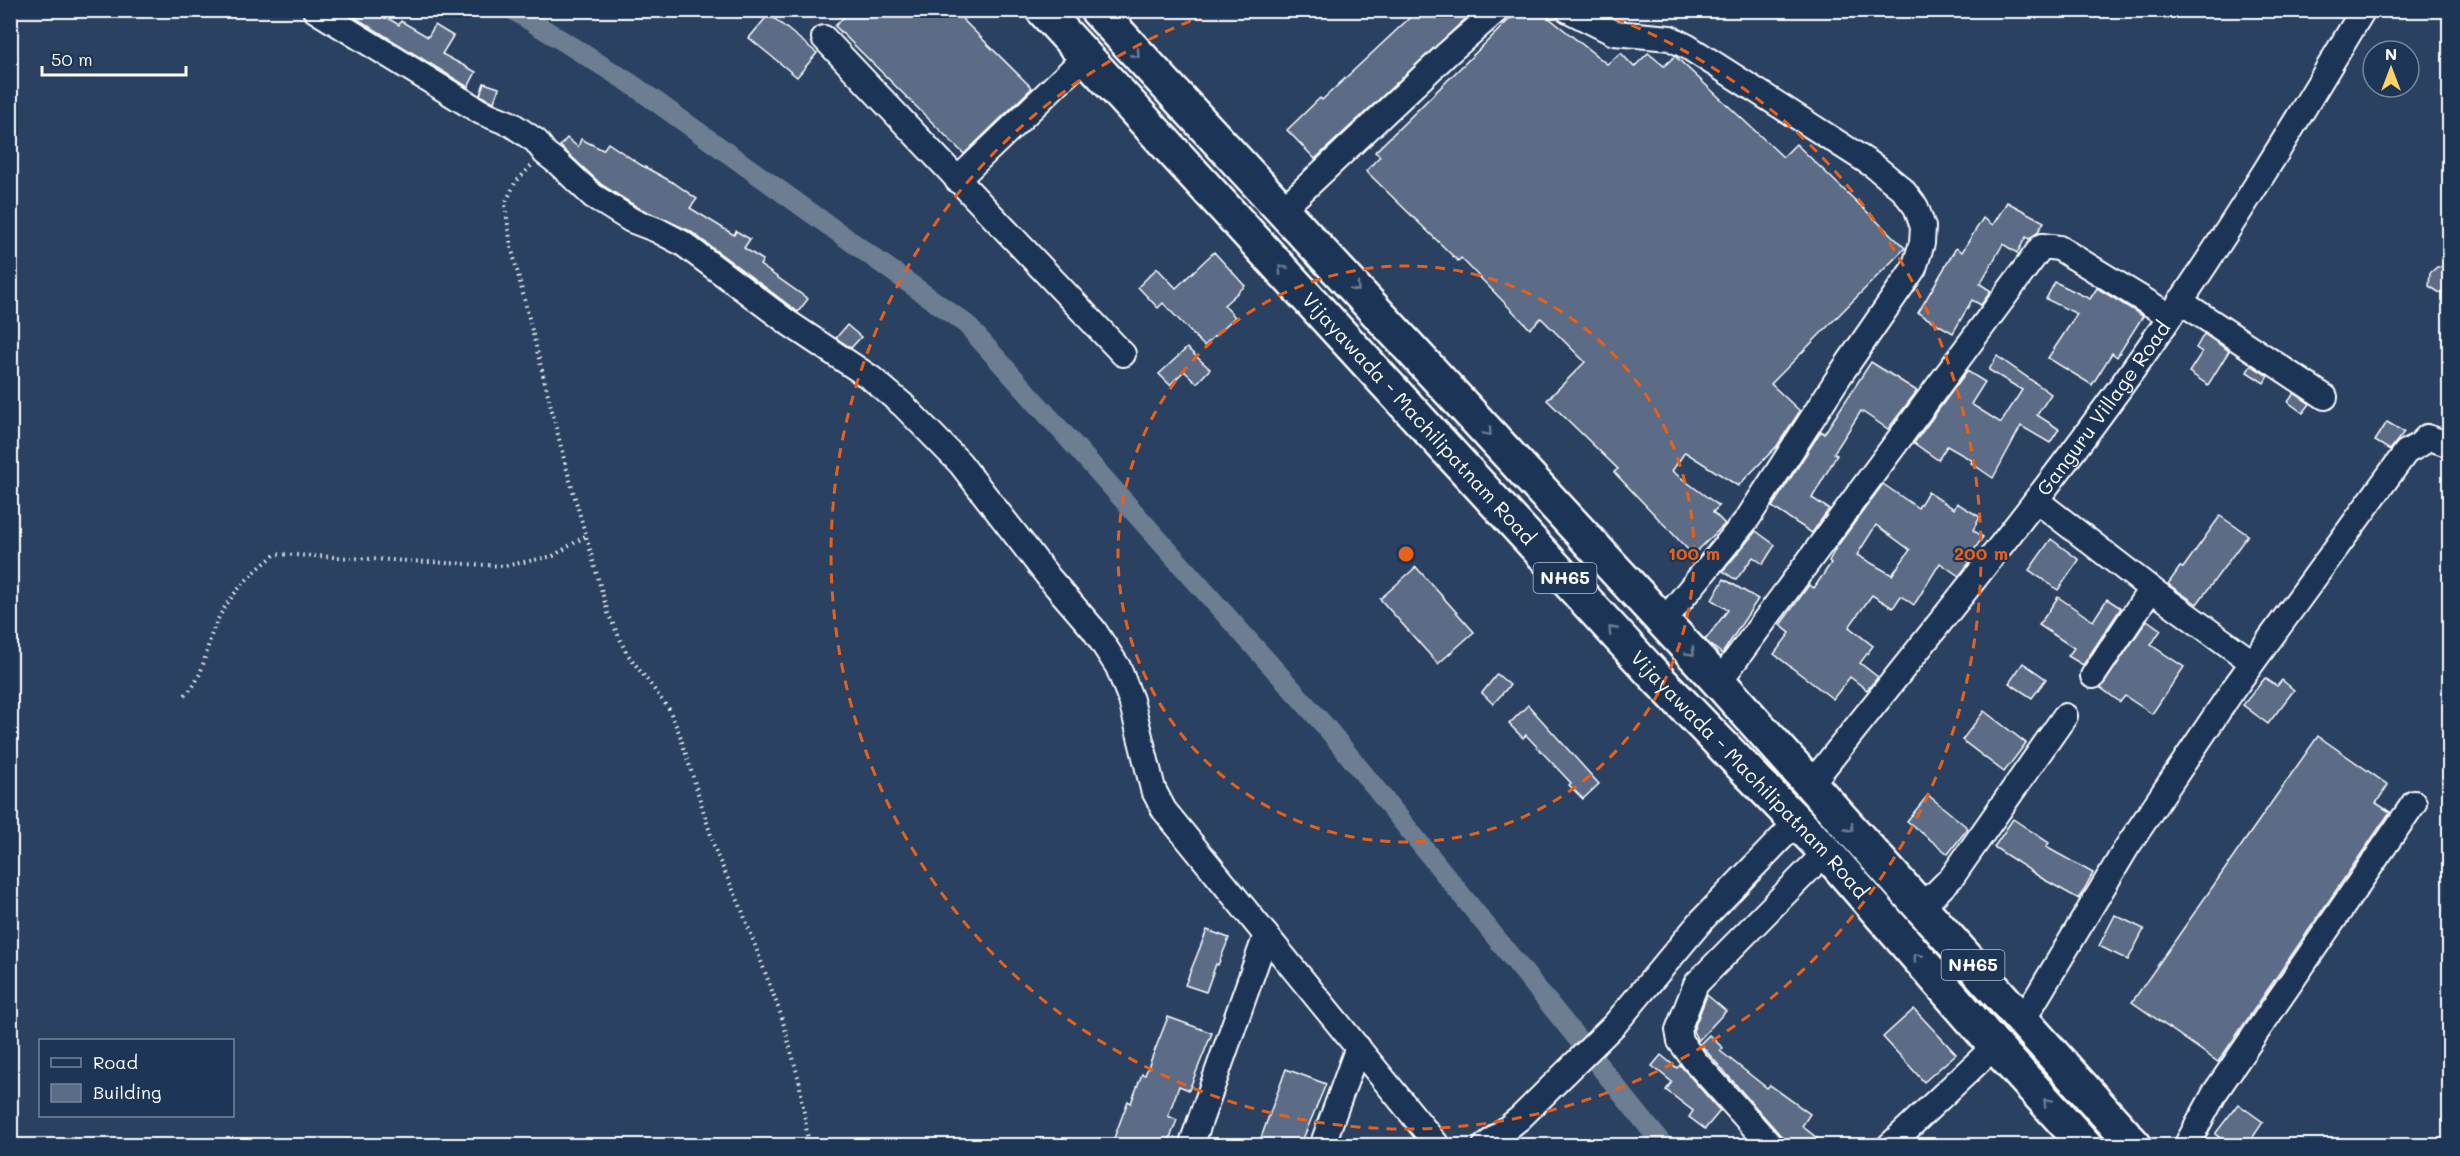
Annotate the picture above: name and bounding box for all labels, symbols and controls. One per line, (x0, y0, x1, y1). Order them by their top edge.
scale bar (42, 39, 186, 77)
north arrow (2361, 39, 2421, 99)
text: N (2385, 43, 2397, 64)
text: 50 m (51, 47, 93, 71)
one-way arrow (1129, 47, 1140, 58)
one-way arrow (1278, 266, 1289, 276)
one-way arrow (1348, 281, 1359, 292)
street label: Vijayawada - Machilipatnam Road (1297, 286, 1542, 550)
street label: Ganguru Village Road (2030, 316, 2175, 501)
one-way arrow (1481, 425, 1492, 435)
text: 100 m (1668, 541, 1720, 565)
text: 200 m (1954, 541, 2008, 565)
centre of rings (1396, 544, 1416, 564)
road number: NH65 (1534, 563, 1596, 593)
one-way arrow (1608, 626, 1619, 637)
street label: Vijayawada - Machilipatnam Road (1626, 644, 1875, 904)
one-way arrow (1684, 646, 1695, 656)
one-way arrow (1843, 821, 1854, 832)
road number: NH65 (1942, 950, 2004, 980)
one-way arrow (1913, 953, 1924, 964)
legend (39, 1039, 234, 1117)
text: Road (93, 1050, 138, 1074)
text: Building (93, 1080, 161, 1104)
one-way arrow (2043, 1099, 2054, 1109)

